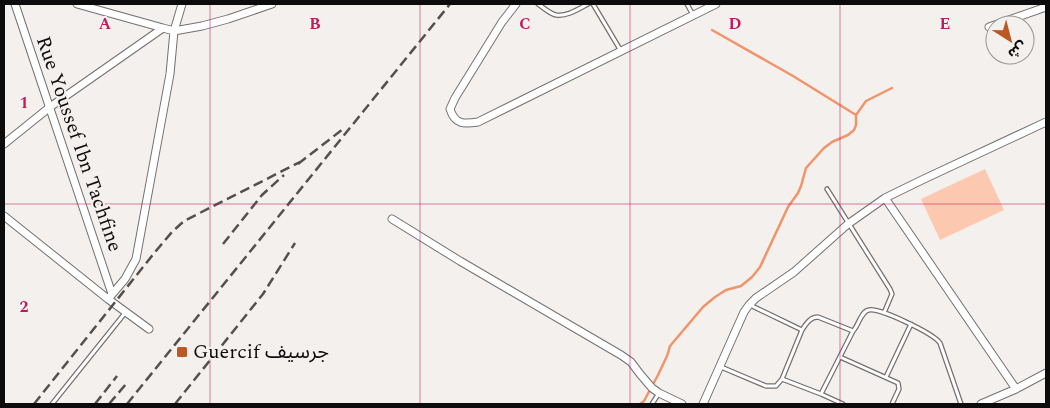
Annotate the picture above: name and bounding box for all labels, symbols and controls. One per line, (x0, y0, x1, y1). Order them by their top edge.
text: A (99, 12, 112, 36)
text: B (309, 12, 321, 36)
text: C (519, 12, 531, 36)
text: D (729, 12, 742, 36)
text: E (940, 12, 950, 36)
north arrow (985, 15, 1035, 65)
street label: Rue Youssef Ibn Tachfine (28, 32, 130, 256)
text: ش (1003, 36, 1031, 64)
text: 1 (20, 91, 28, 115)
text: 2 (20, 295, 29, 319)
place label: Guercif جرسيف (193, 337, 329, 367)
marker: Guercif جرسيف (175, 345, 189, 359)

